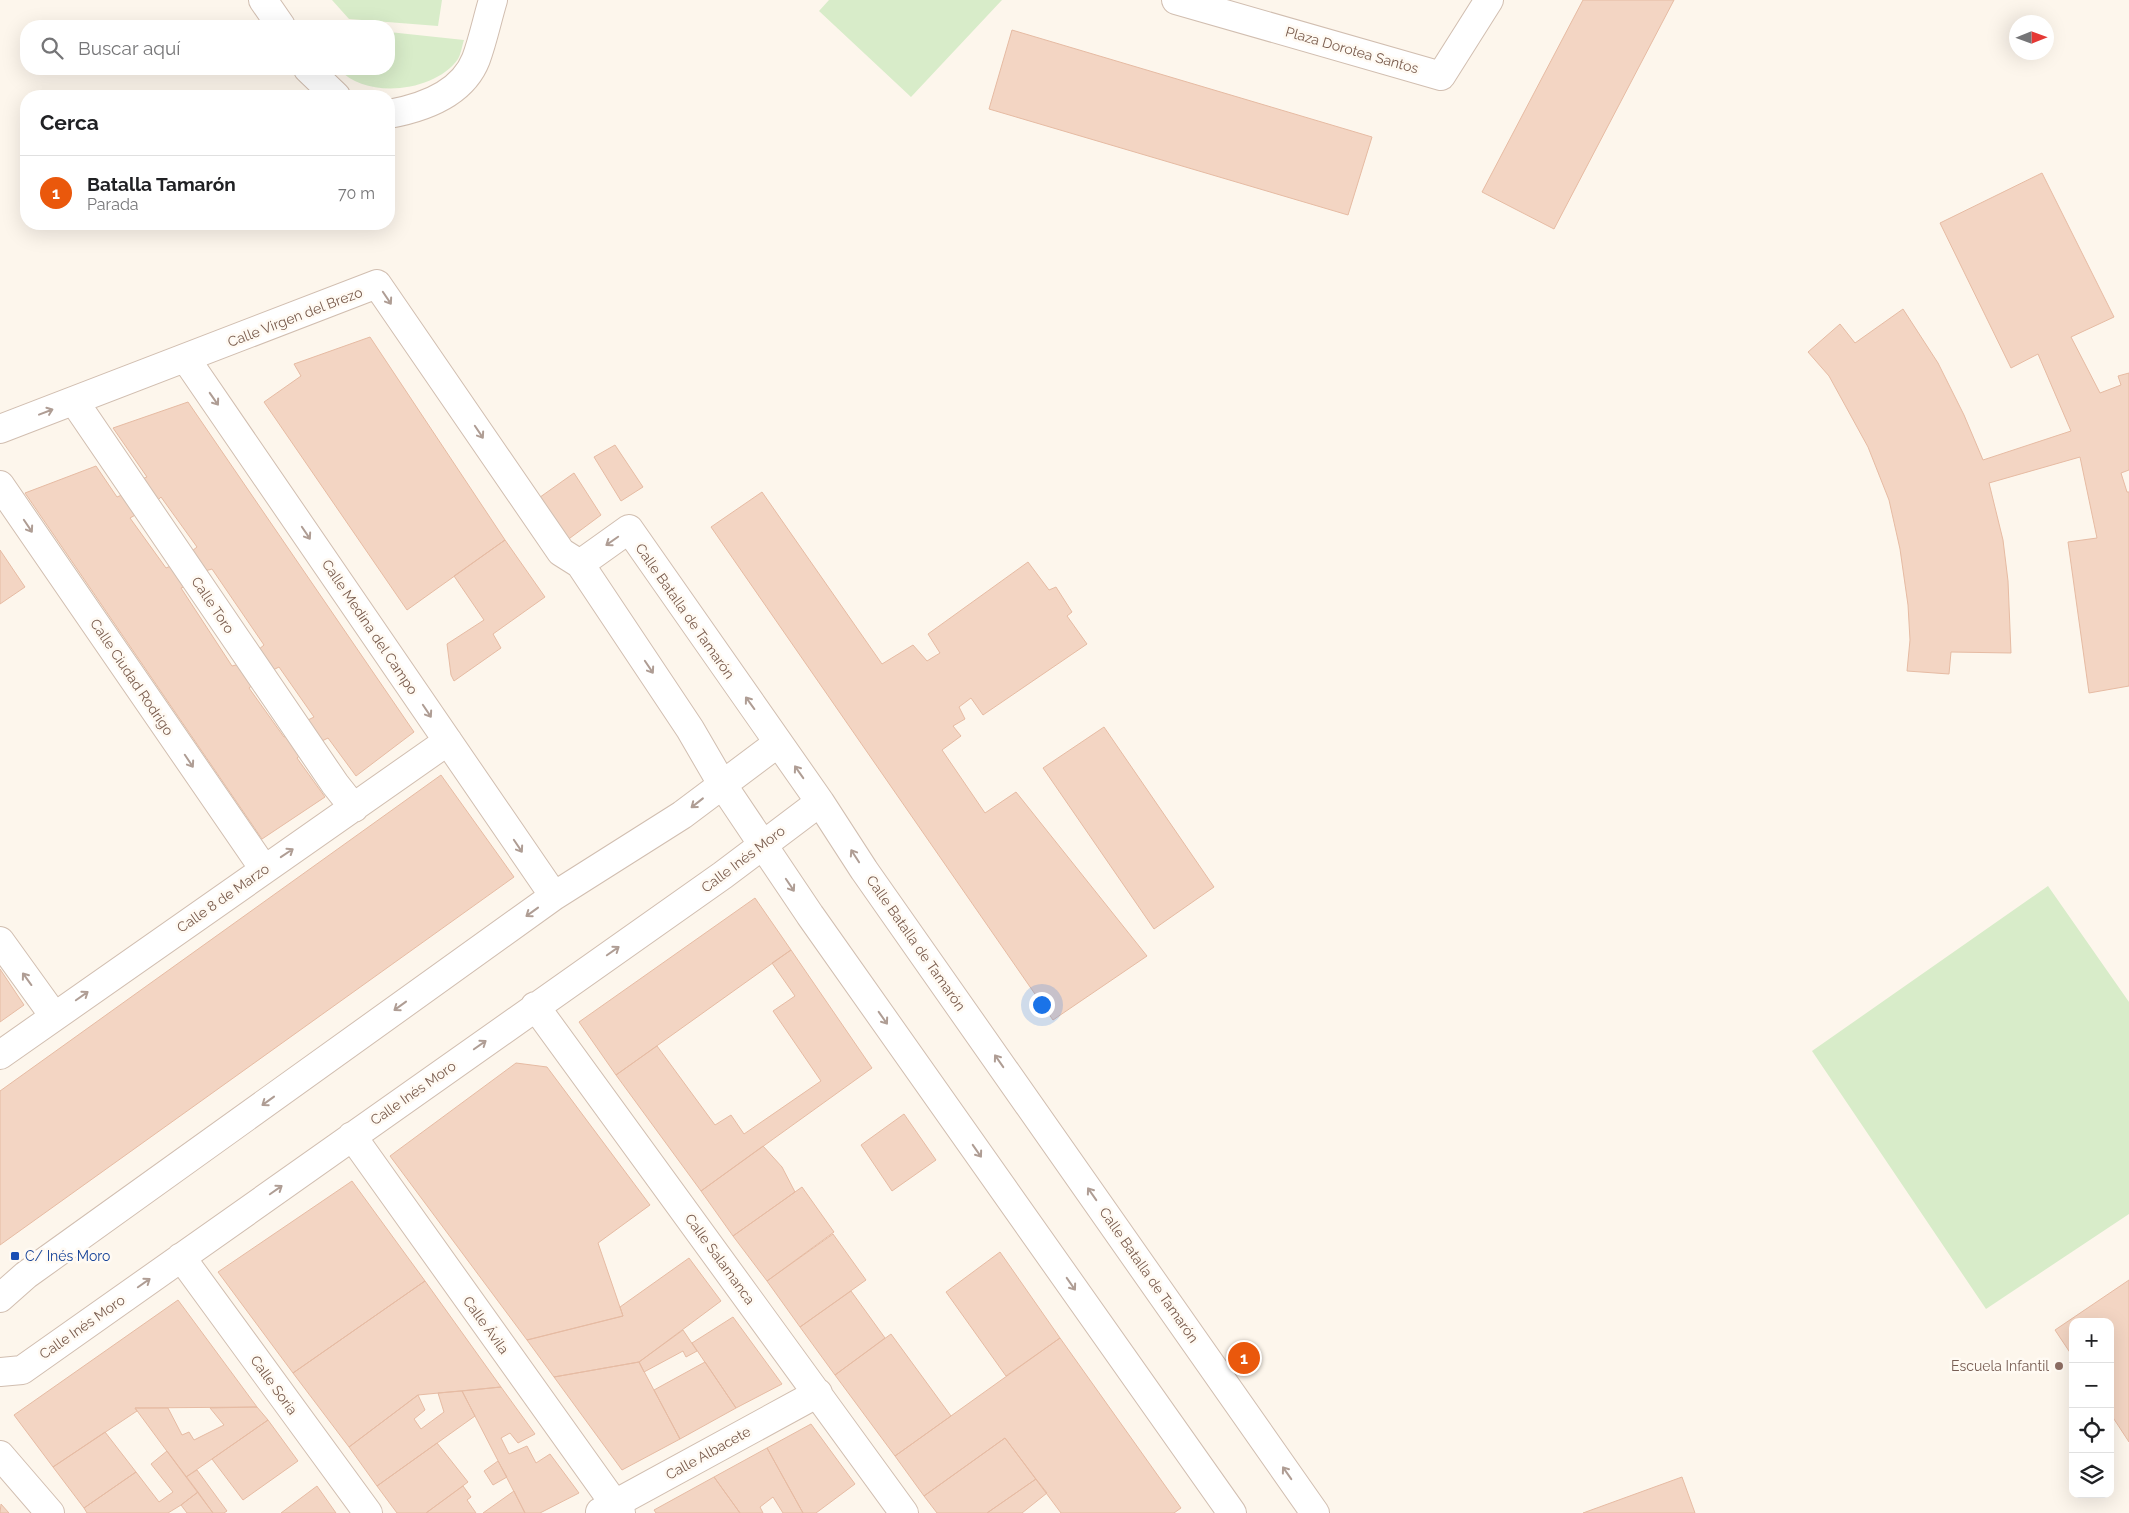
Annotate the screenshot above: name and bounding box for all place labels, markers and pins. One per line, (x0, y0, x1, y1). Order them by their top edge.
place label: C/ Inés Moro (25, 1248, 110, 1264)
marker: C/ Inés Moro (9, 1250, 21, 1262)
pin: 1 (1228, 1339, 1260, 1377)
place label: Escuela Infantil (1951, 1358, 2049, 1374)
marker: Escuela Infantil (2053, 1360, 2065, 1372)

